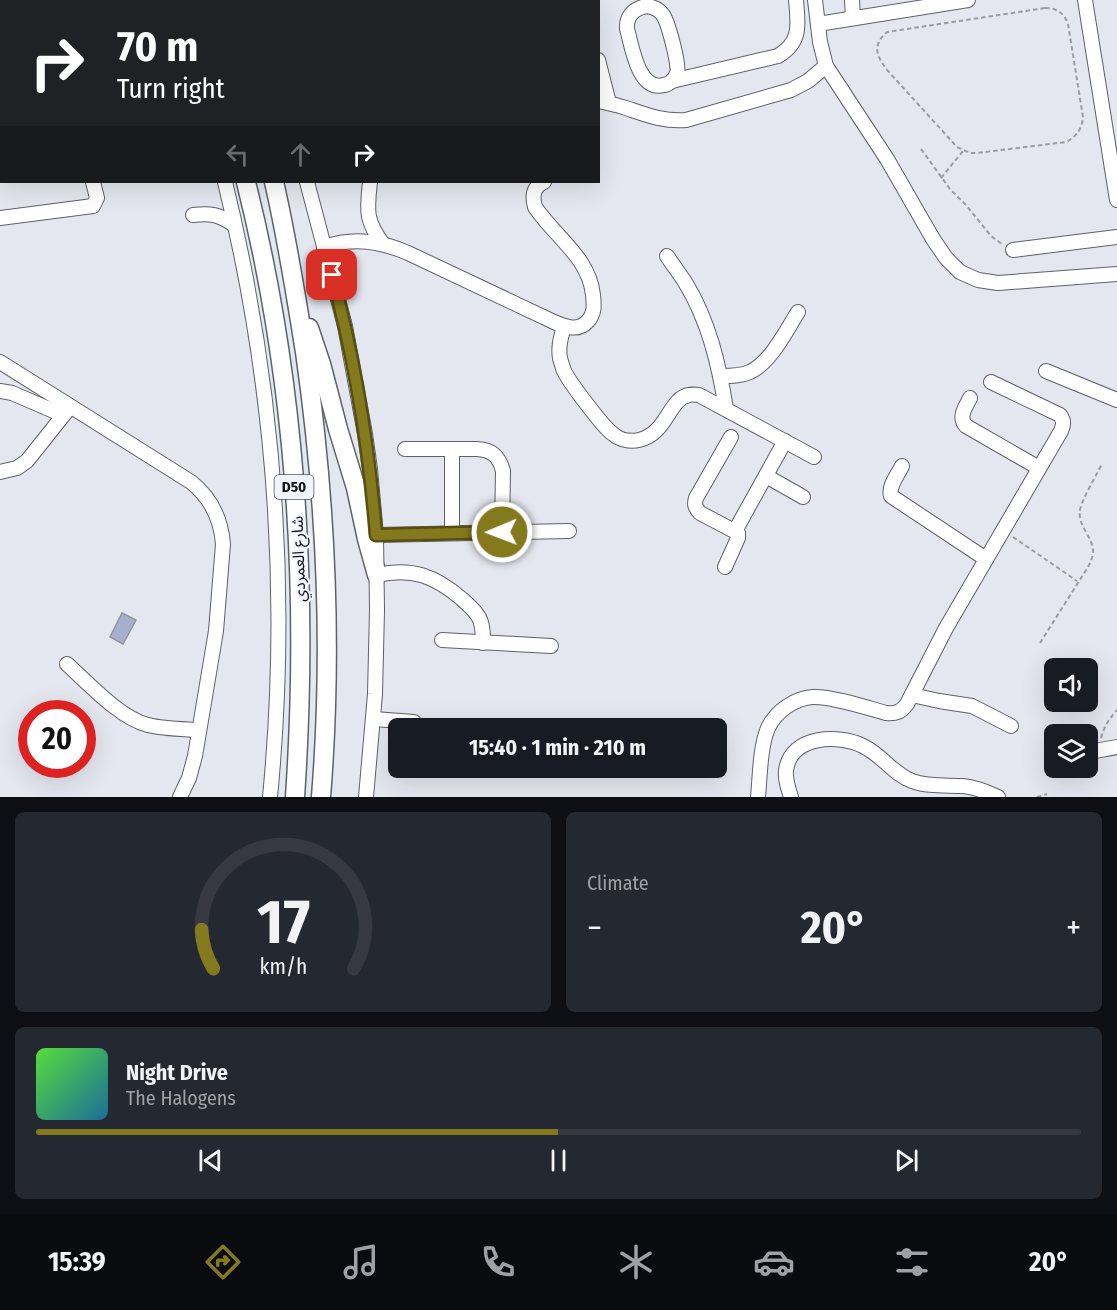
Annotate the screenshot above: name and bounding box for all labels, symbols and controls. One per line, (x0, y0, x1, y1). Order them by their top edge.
text: 70 m (117, 22, 198, 72)
icon: right (18, 24, 96, 102)
text: Turn right (117, 73, 225, 105)
icon: left (221, 138, 254, 171)
icon: ahead (284, 138, 317, 171)
icon: right (347, 138, 380, 171)
pin (306, 249, 357, 300)
icon: arrive (315, 258, 348, 291)
road number: D50 (274, 475, 314, 499)
position arrow (470, 500, 534, 564)
street label: شارع العمردي (288, 515, 312, 602)
map controls (1044, 658, 1098, 778)
button: sound (1044, 658, 1098, 712)
speed limit sign: 20 (18, 700, 96, 778)
button: layers (1044, 724, 1098, 778)
text: 15:40 · 1 min · 210 m (469, 734, 646, 761)
text: Climate (587, 871, 649, 895)
text: 17 (257, 885, 309, 960)
text: 20° (801, 901, 867, 955)
text: − (587, 908, 602, 948)
text: + (1066, 908, 1081, 948)
text: km/h (259, 954, 307, 980)
text: Night Drive (126, 1059, 228, 1086)
text: The Halogens (126, 1086, 236, 1110)
icon: previous (194, 1144, 227, 1177)
icon: pause (542, 1144, 575, 1177)
icon: next (890, 1144, 923, 1177)
icon: directions (202, 1241, 244, 1283)
icon: music (340, 1241, 382, 1283)
icon: phone (477, 1241, 519, 1283)
icon: climate (615, 1241, 657, 1283)
icon: car (753, 1241, 795, 1283)
icon: filters (891, 1241, 933, 1283)
text: 15:39 (48, 1246, 106, 1278)
text: 20° (1029, 1246, 1069, 1278)

